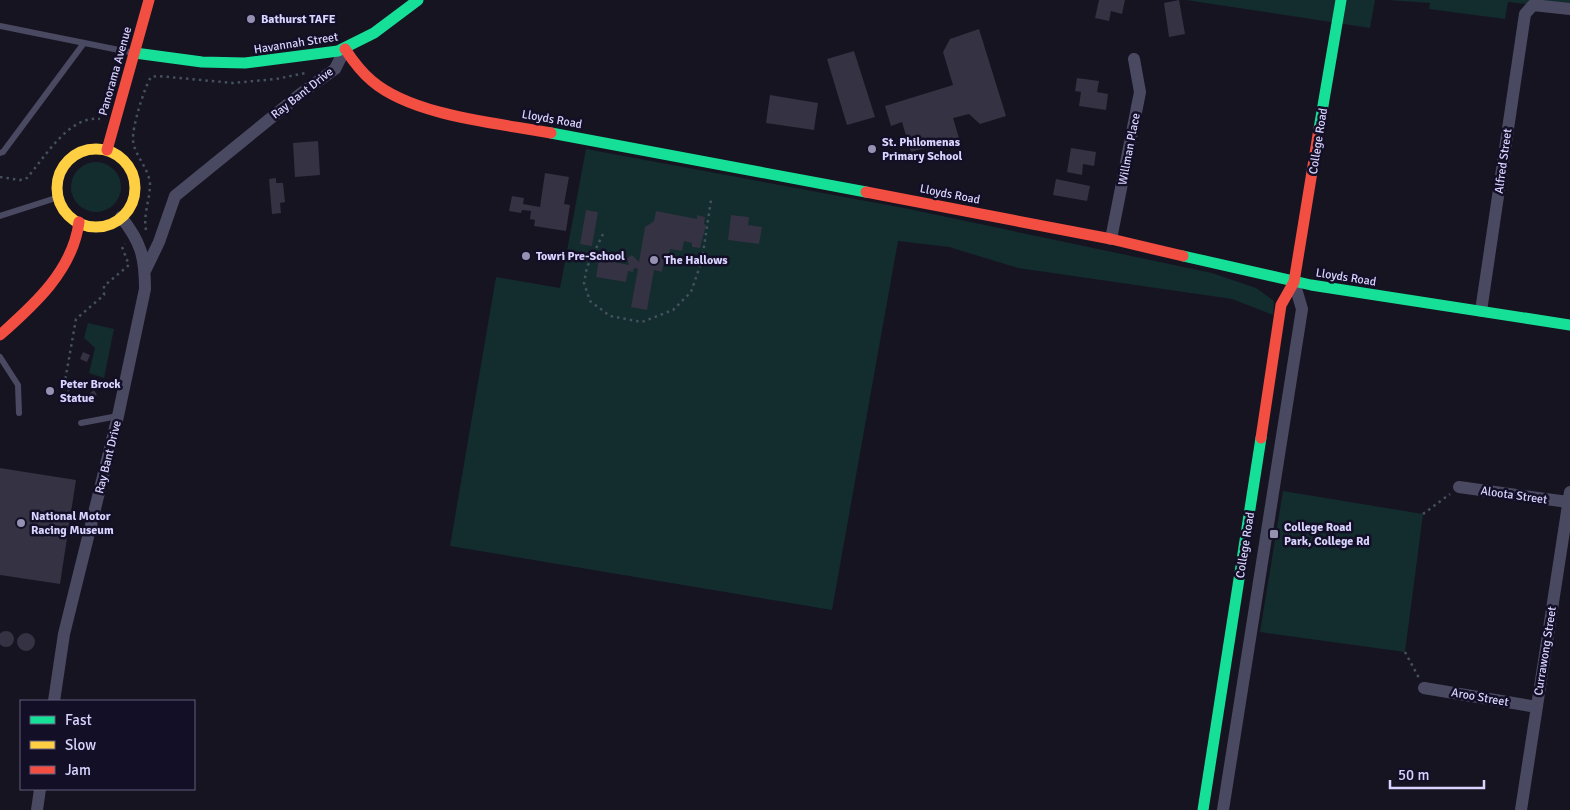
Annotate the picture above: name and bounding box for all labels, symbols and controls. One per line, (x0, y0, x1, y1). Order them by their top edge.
place label: Bathurst TAFE (261, 12, 336, 27)
marker: Bathurst TAFE (245, 13, 257, 25)
street label: Panorama Avenue (96, 25, 135, 117)
street label: Havannah Street (253, 29, 339, 58)
street label: Ray Bant Drive (268, 64, 336, 122)
street label: Lloyds Road (521, 107, 583, 132)
street label: College Road (1306, 107, 1331, 175)
street label: Willman Place (1115, 112, 1144, 186)
street label: Alfred Street (1492, 128, 1515, 194)
place label: St. Philomenas Primary School (882, 135, 963, 164)
marker: St. Philomenas Primary School (866, 143, 878, 155)
street label: Lloyds Road (919, 181, 981, 208)
place label: Towri Pre-School (536, 249, 625, 264)
marker: Towri Pre-School (520, 250, 532, 262)
place label: The Hallows (664, 253, 728, 268)
marker: The Hallows (648, 254, 660, 266)
street label: Lloyds Road (1315, 265, 1377, 290)
place label: Peter Brock Statue (60, 377, 121, 406)
marker: Peter Brock Statue (44, 385, 56, 397)
street label: Ray Bant Drive (92, 419, 125, 495)
street label: Aloota Street (1480, 483, 1548, 508)
place label: National Motor Racing Museum (31, 509, 114, 538)
street label: College Road (1233, 511, 1258, 579)
marker: National Motor Racing Museum (15, 517, 27, 529)
place label: College Road Park, College Rd (1284, 520, 1370, 549)
marker: College Road Park, College Rd (1268, 528, 1280, 540)
street label: Currawong Street (1531, 605, 1560, 697)
street label: Aroo Street (1450, 685, 1510, 710)
legend (20, 700, 195, 790)
text: Fast (65, 711, 92, 729)
text: Slow (65, 736, 96, 754)
scale bar (1390, 758, 1484, 790)
text: Jam (65, 761, 91, 779)
text: 50 m (1398, 766, 1429, 784)

